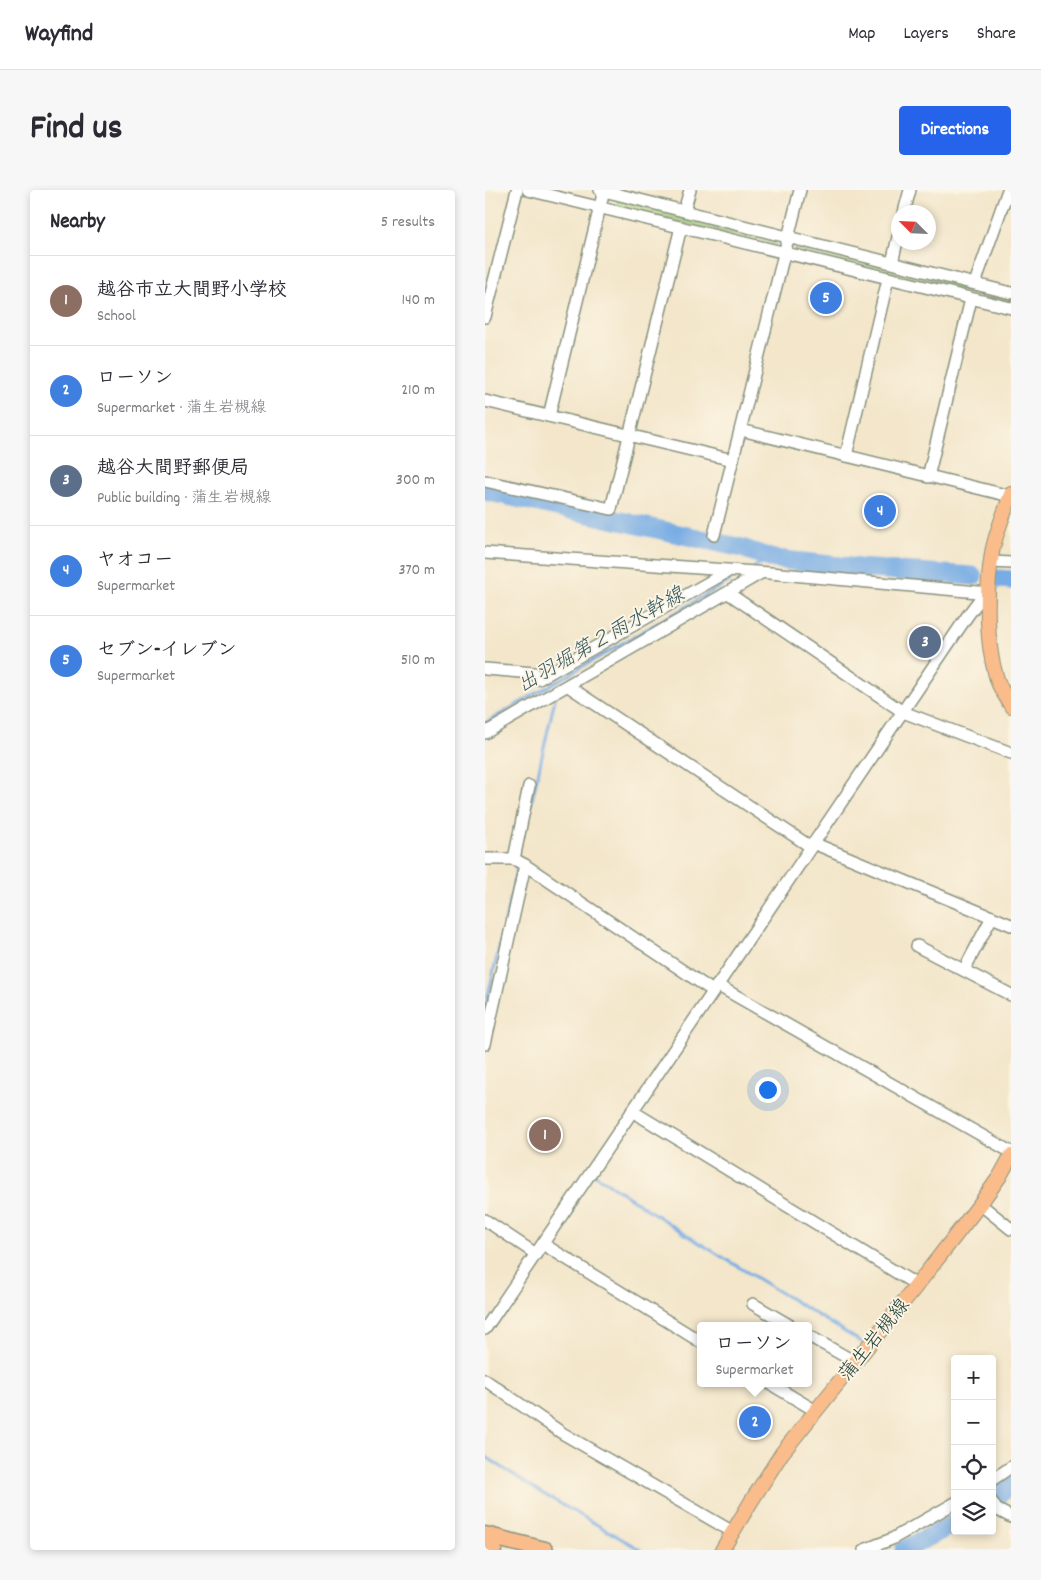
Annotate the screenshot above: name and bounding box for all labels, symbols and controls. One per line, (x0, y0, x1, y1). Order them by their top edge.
text: Wayfind (25, 18, 93, 52)
text: Map (848, 22, 875, 47)
text: Layers (903, 22, 949, 47)
text: Share (977, 22, 1016, 47)
text: Find us (30, 105, 122, 155)
button: Directions (899, 106, 1011, 155)
north arrow (891, 205, 936, 250)
text: Nearby (50, 208, 105, 238)
text: 5 results (381, 211, 435, 234)
text: 越谷市立大間野小学校 (97, 278, 287, 305)
pin: 5 (810, 279, 842, 317)
text: 1 (64, 289, 68, 312)
text: 140 m (401, 289, 435, 312)
text: School (97, 305, 136, 328)
text: ローソン (97, 366, 173, 393)
text: 2 (63, 379, 70, 402)
text: 210 m (401, 379, 435, 402)
text: Supermarket · 蒲生岩槻線 (97, 397, 266, 420)
text: 越谷大間野郵便局 (97, 456, 249, 483)
text: 3 (62, 469, 70, 492)
text: 300 m (396, 469, 435, 492)
text: Public building · 蒲生岩槻線 (97, 487, 271, 510)
pin: 4 (864, 492, 896, 530)
text: ヤオコー (97, 548, 173, 575)
text: 4 (63, 559, 69, 582)
text: 370 m (398, 559, 435, 582)
text: Supermarket (97, 575, 175, 598)
water label: 出羽堀第２雨水幹線 (512, 581, 692, 702)
pin: 3 (909, 623, 941, 661)
text: セブン-イレブン (97, 638, 237, 665)
text: 5 (62, 649, 70, 672)
text: 510 m (401, 649, 435, 672)
text: Supermarket (97, 665, 175, 688)
your location (755, 1077, 781, 1103)
pin: 1 (529, 1116, 561, 1154)
street label: 蒲生岩槻線 (833, 1293, 918, 1389)
popup (697, 1322, 812, 1387)
text: ローソン (715, 1332, 791, 1359)
map controls (951, 1355, 996, 1535)
button: + (951, 1355, 996, 1400)
text: Supermarket (715, 1359, 794, 1382)
button: − (951, 1400, 996, 1445)
pin: 2 (739, 1403, 771, 1441)
button: locate (951, 1445, 996, 1490)
button: layers (951, 1490, 996, 1535)

